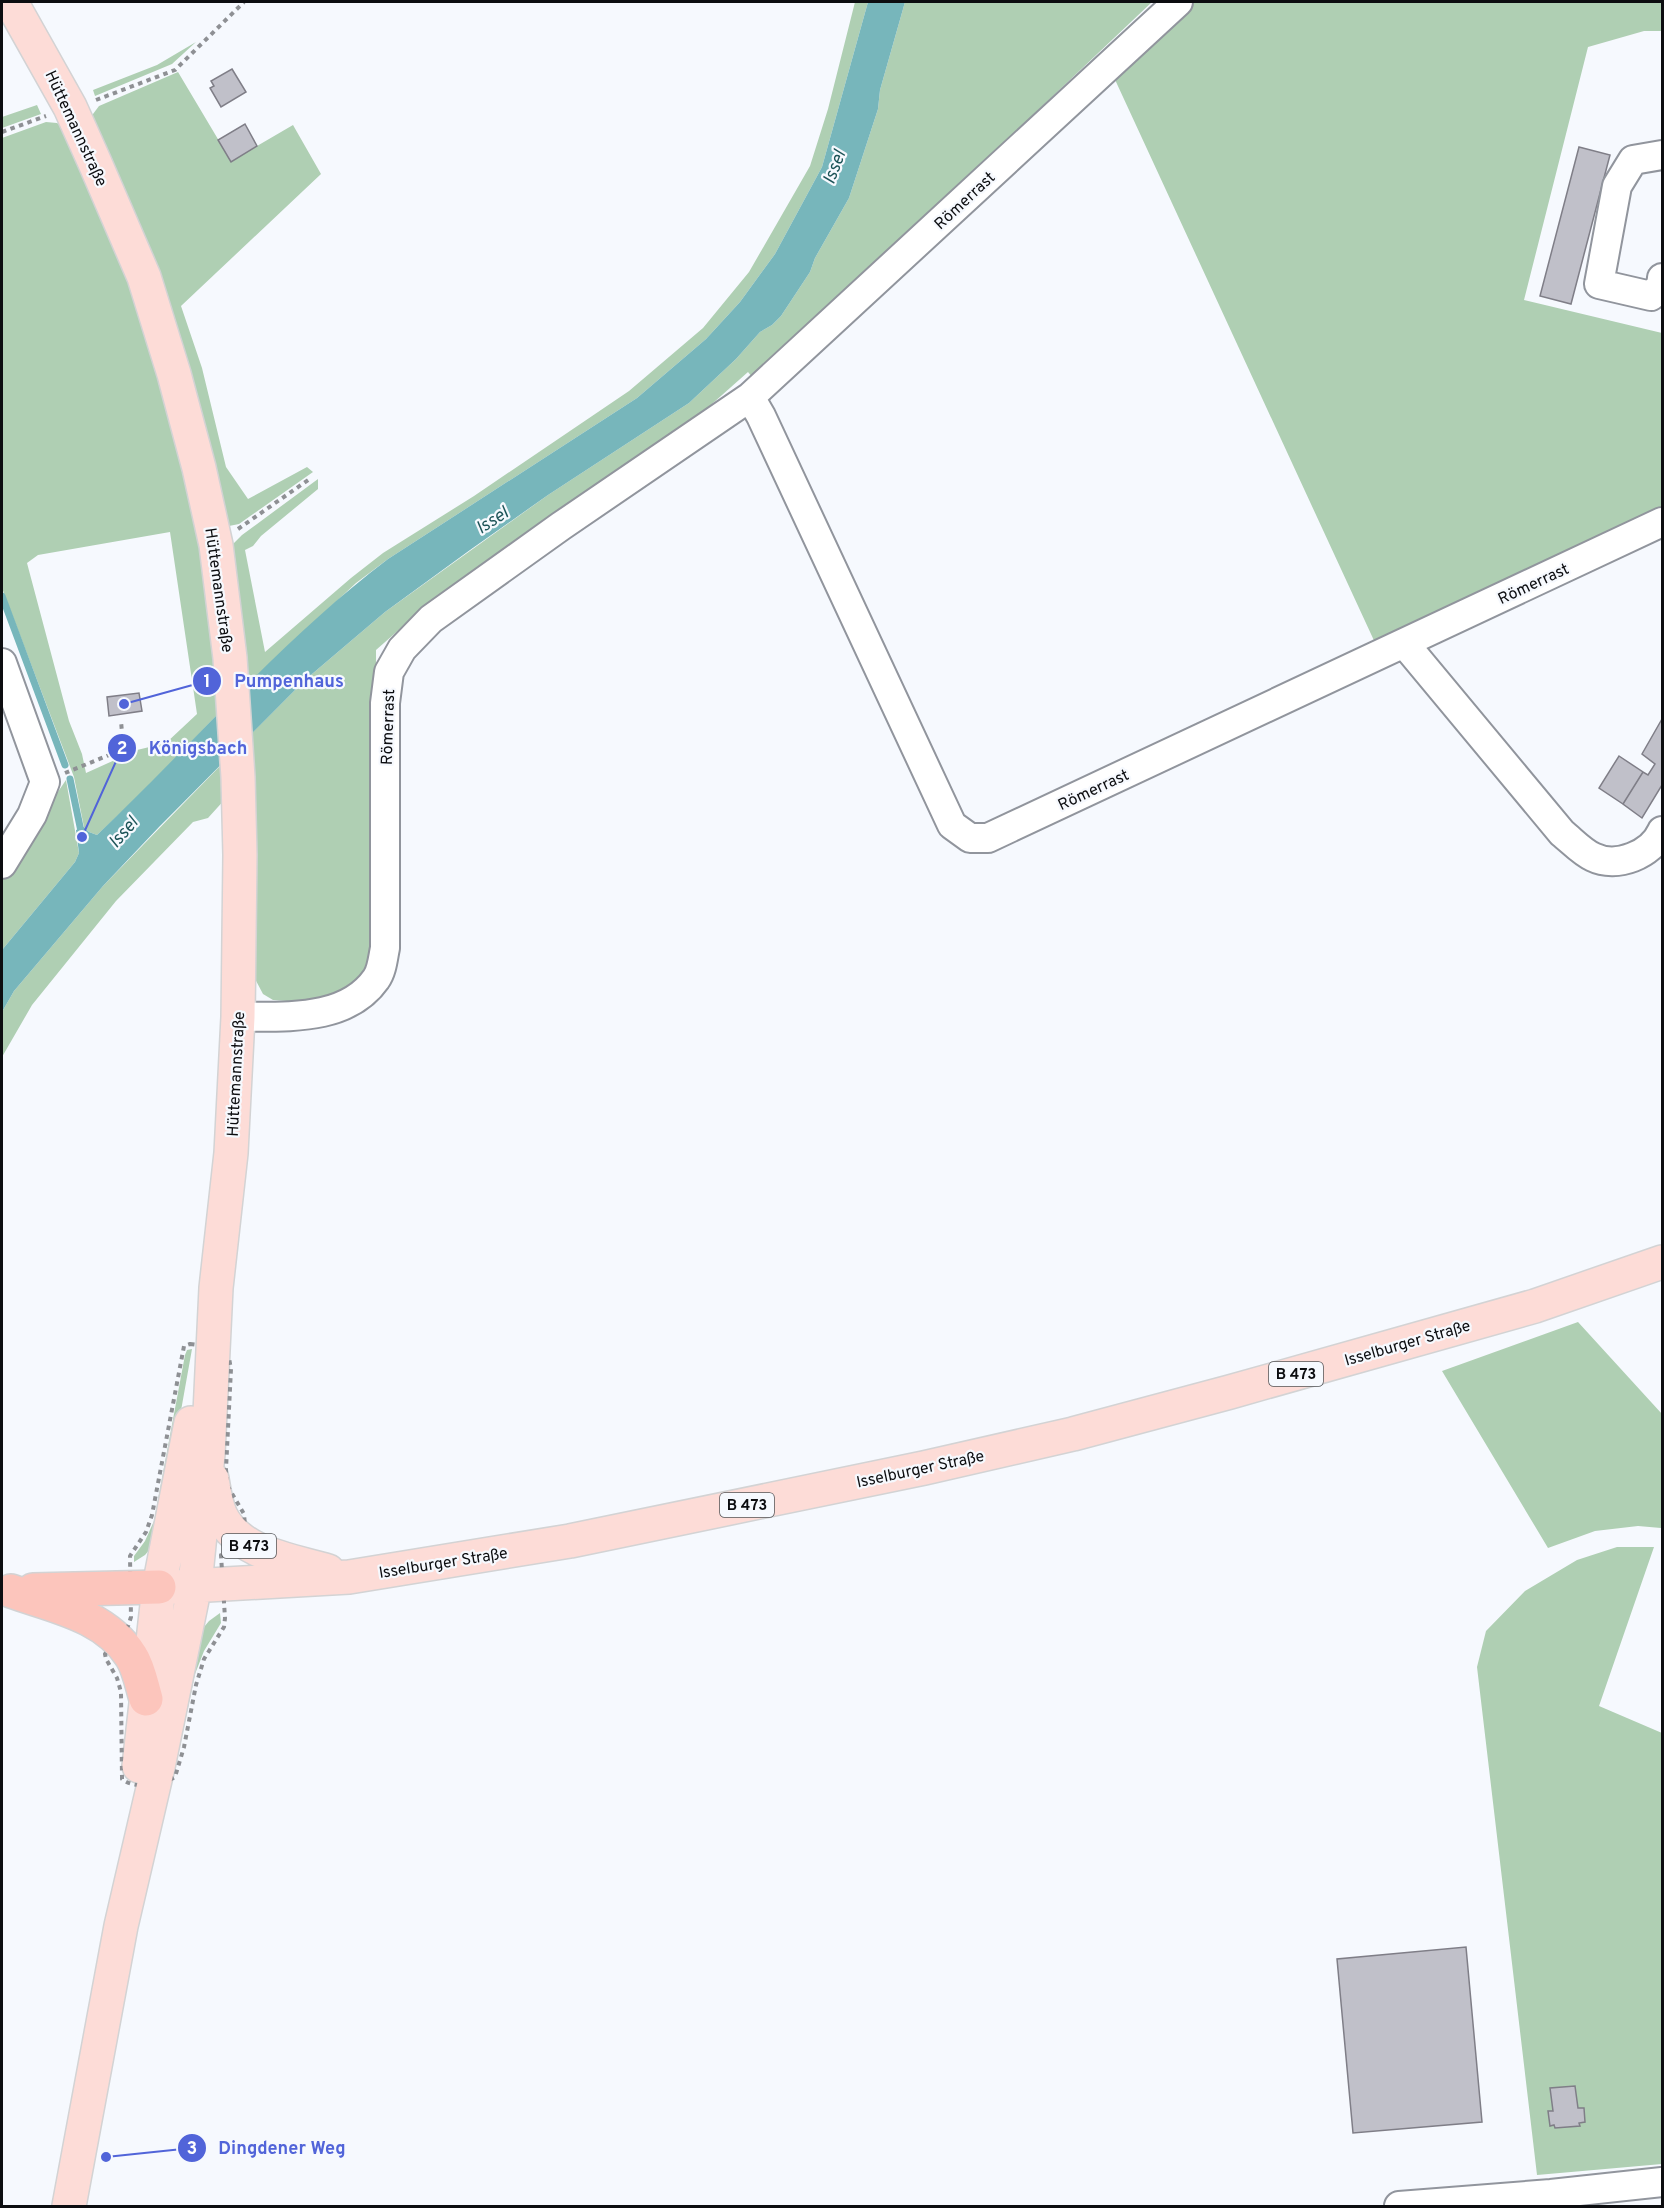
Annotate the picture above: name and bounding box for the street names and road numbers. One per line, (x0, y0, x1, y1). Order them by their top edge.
street label: Hüttemannstraße (40, 68, 111, 190)
street label: Römerrast (931, 168, 1000, 235)
street label: Hüttemannstraße (199, 527, 237, 654)
street label: Römerrast (1495, 560, 1573, 610)
street label: Römerrast (378, 689, 400, 765)
street label: Römerrast (1055, 766, 1133, 816)
street label: Hüttemannstraße (224, 1011, 250, 1137)
street label: Isselburger Straße (1342, 1316, 1473, 1371)
road number: B 473 (1269, 1362, 1323, 1386)
street label: Isselburger Straße (855, 1447, 986, 1493)
road number: B 473 (720, 1493, 774, 1517)
road number: B 473 (222, 1534, 276, 1558)
street label: Isselburger Straße (378, 1544, 509, 1584)

